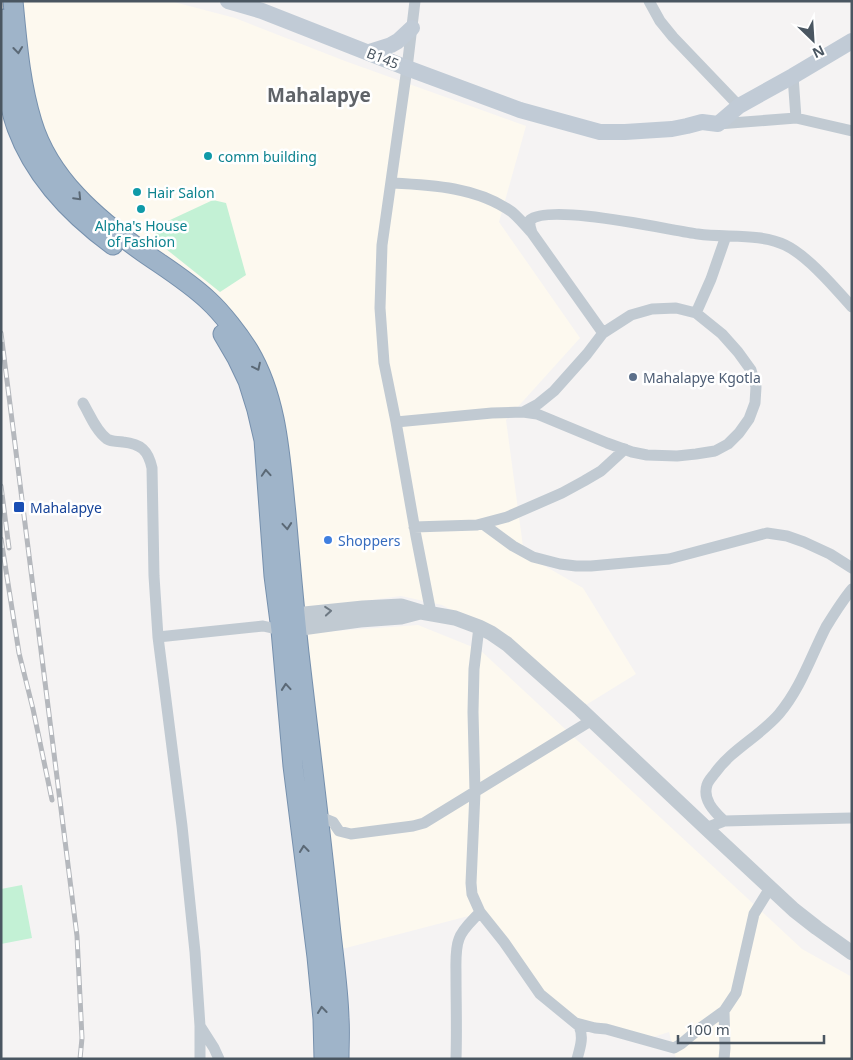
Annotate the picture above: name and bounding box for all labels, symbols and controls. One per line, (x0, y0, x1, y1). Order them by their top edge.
north arrow (788, 15, 838, 65)
text: N (810, 41, 828, 63)
street label: B145 (364, 43, 402, 73)
one-way arrow (12, 46, 23, 54)
district label: Mahalapye (267, 82, 371, 108)
place label: comm building (218, 147, 317, 166)
marker: comm building (202, 150, 214, 162)
place label: Hair Salon (147, 183, 215, 202)
marker: Hair Salon (131, 186, 143, 198)
one-way arrow (72, 191, 81, 200)
marker: Alpha's House of Fashion (135, 203, 147, 215)
place label: Alpha's House of Fashion (95, 216, 187, 251)
one-way arrow (251, 362, 261, 371)
place label: Mahalapye Kgotla (643, 368, 761, 387)
marker: Mahalapye Kgotla (627, 371, 639, 383)
one-way arrow (261, 469, 272, 477)
place label: Mahalapye (30, 498, 102, 517)
marker: Mahalapye (12, 500, 26, 514)
one-way arrow (281, 522, 292, 530)
place label: Shoppers (338, 531, 401, 550)
marker: Shoppers (322, 534, 334, 546)
one-way arrow (325, 606, 333, 617)
one-way arrow (281, 683, 292, 691)
one-way arrow (299, 844, 310, 852)
one-way arrow (317, 1006, 328, 1014)
scale bar (678, 1012, 824, 1044)
text: 100 m (686, 1019, 730, 1039)

